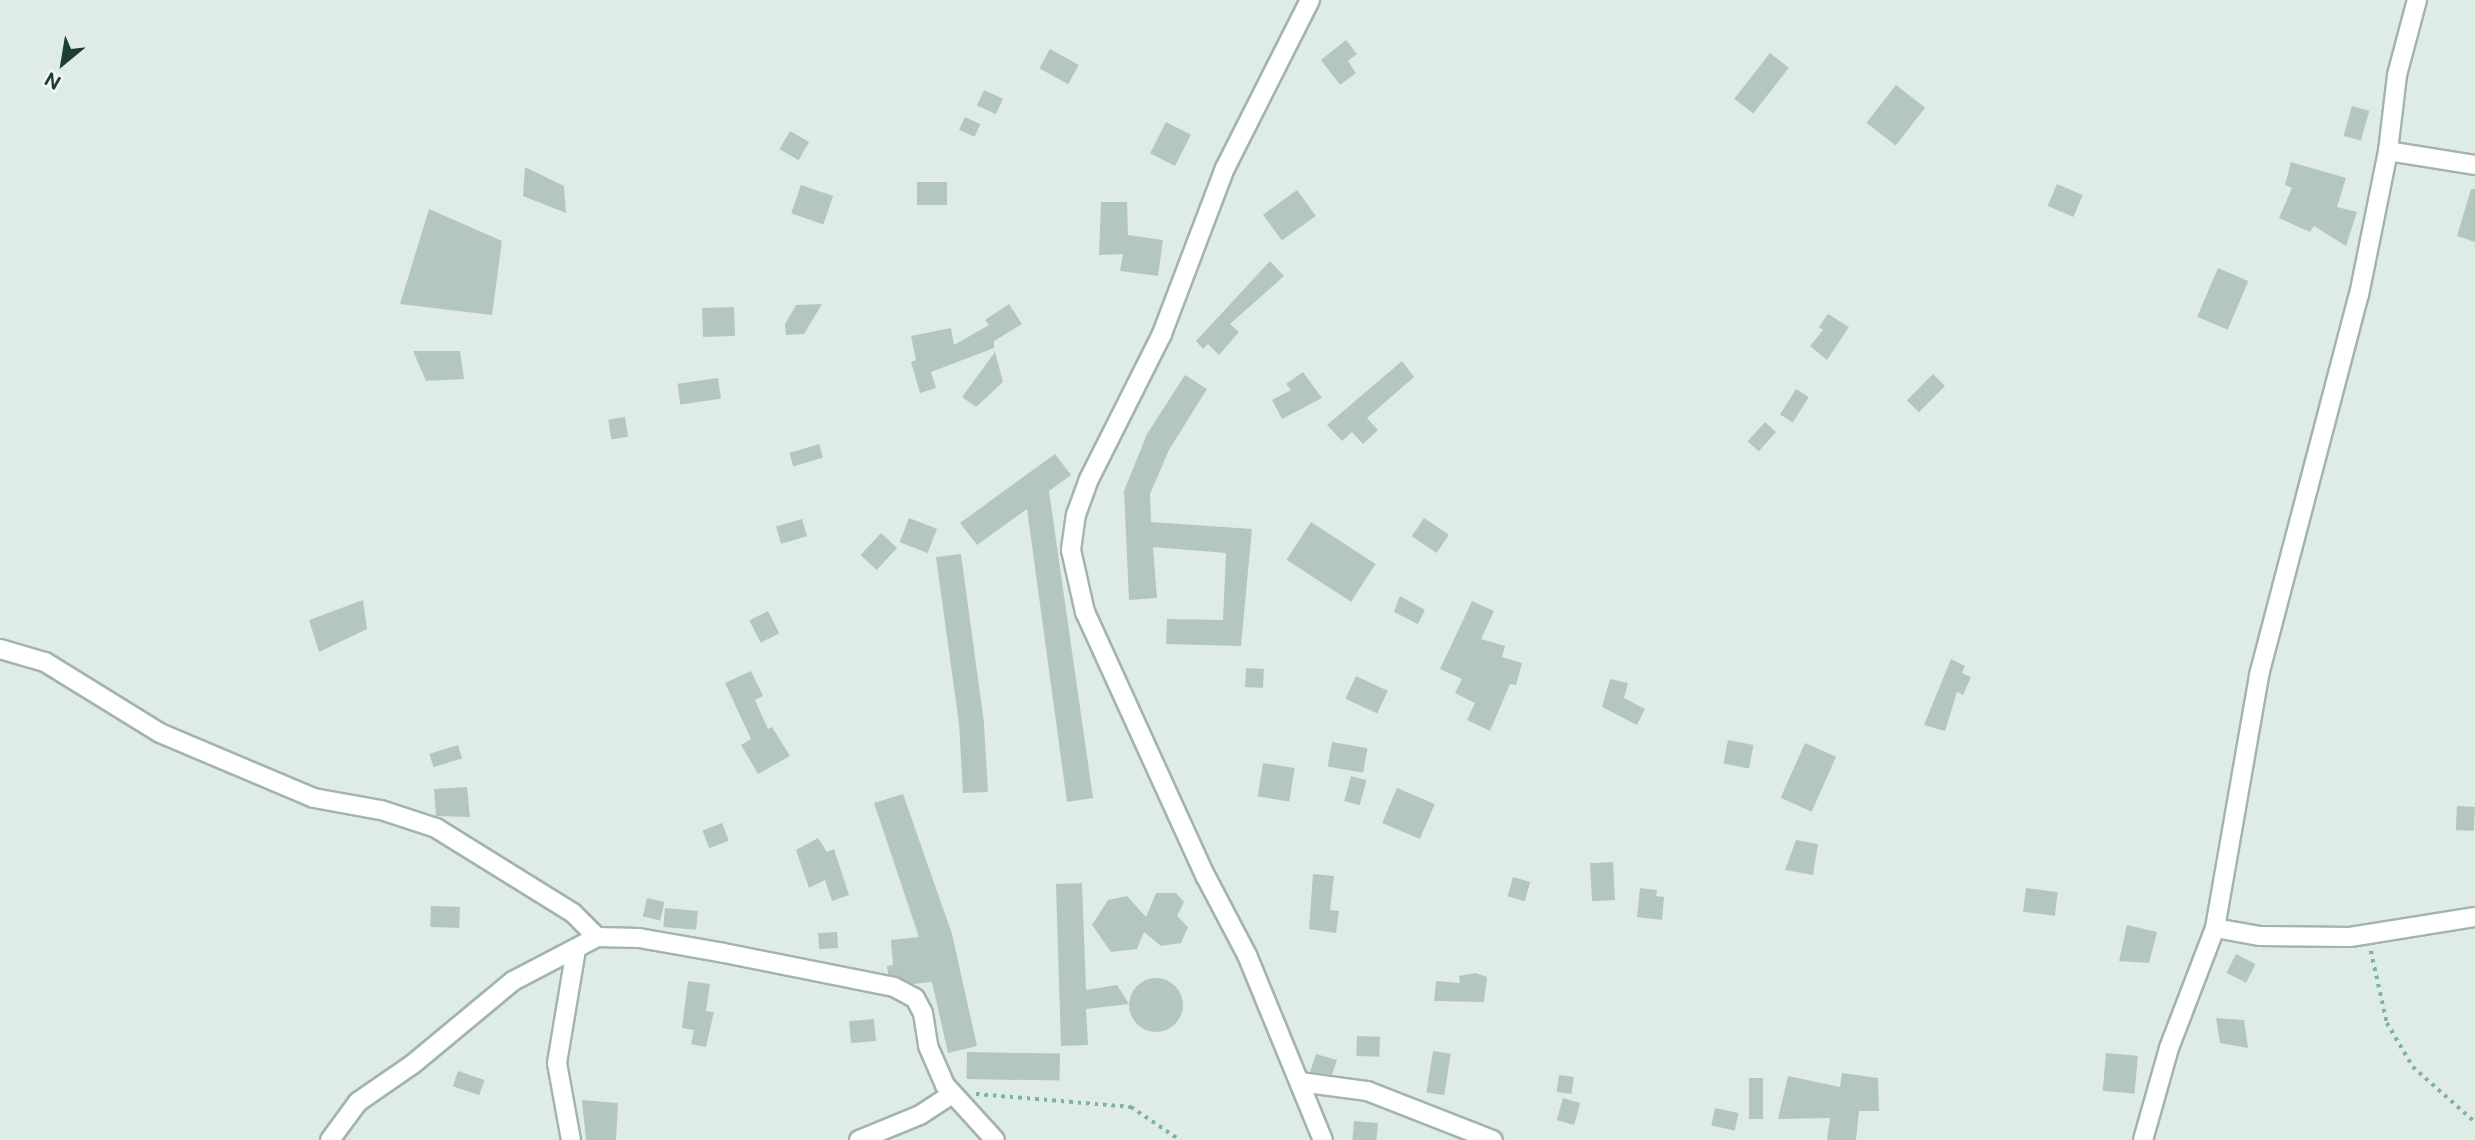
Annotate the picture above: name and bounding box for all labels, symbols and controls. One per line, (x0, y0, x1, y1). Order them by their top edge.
north arrow (28, 28, 98, 98)
text: N (41, 68, 64, 94)

